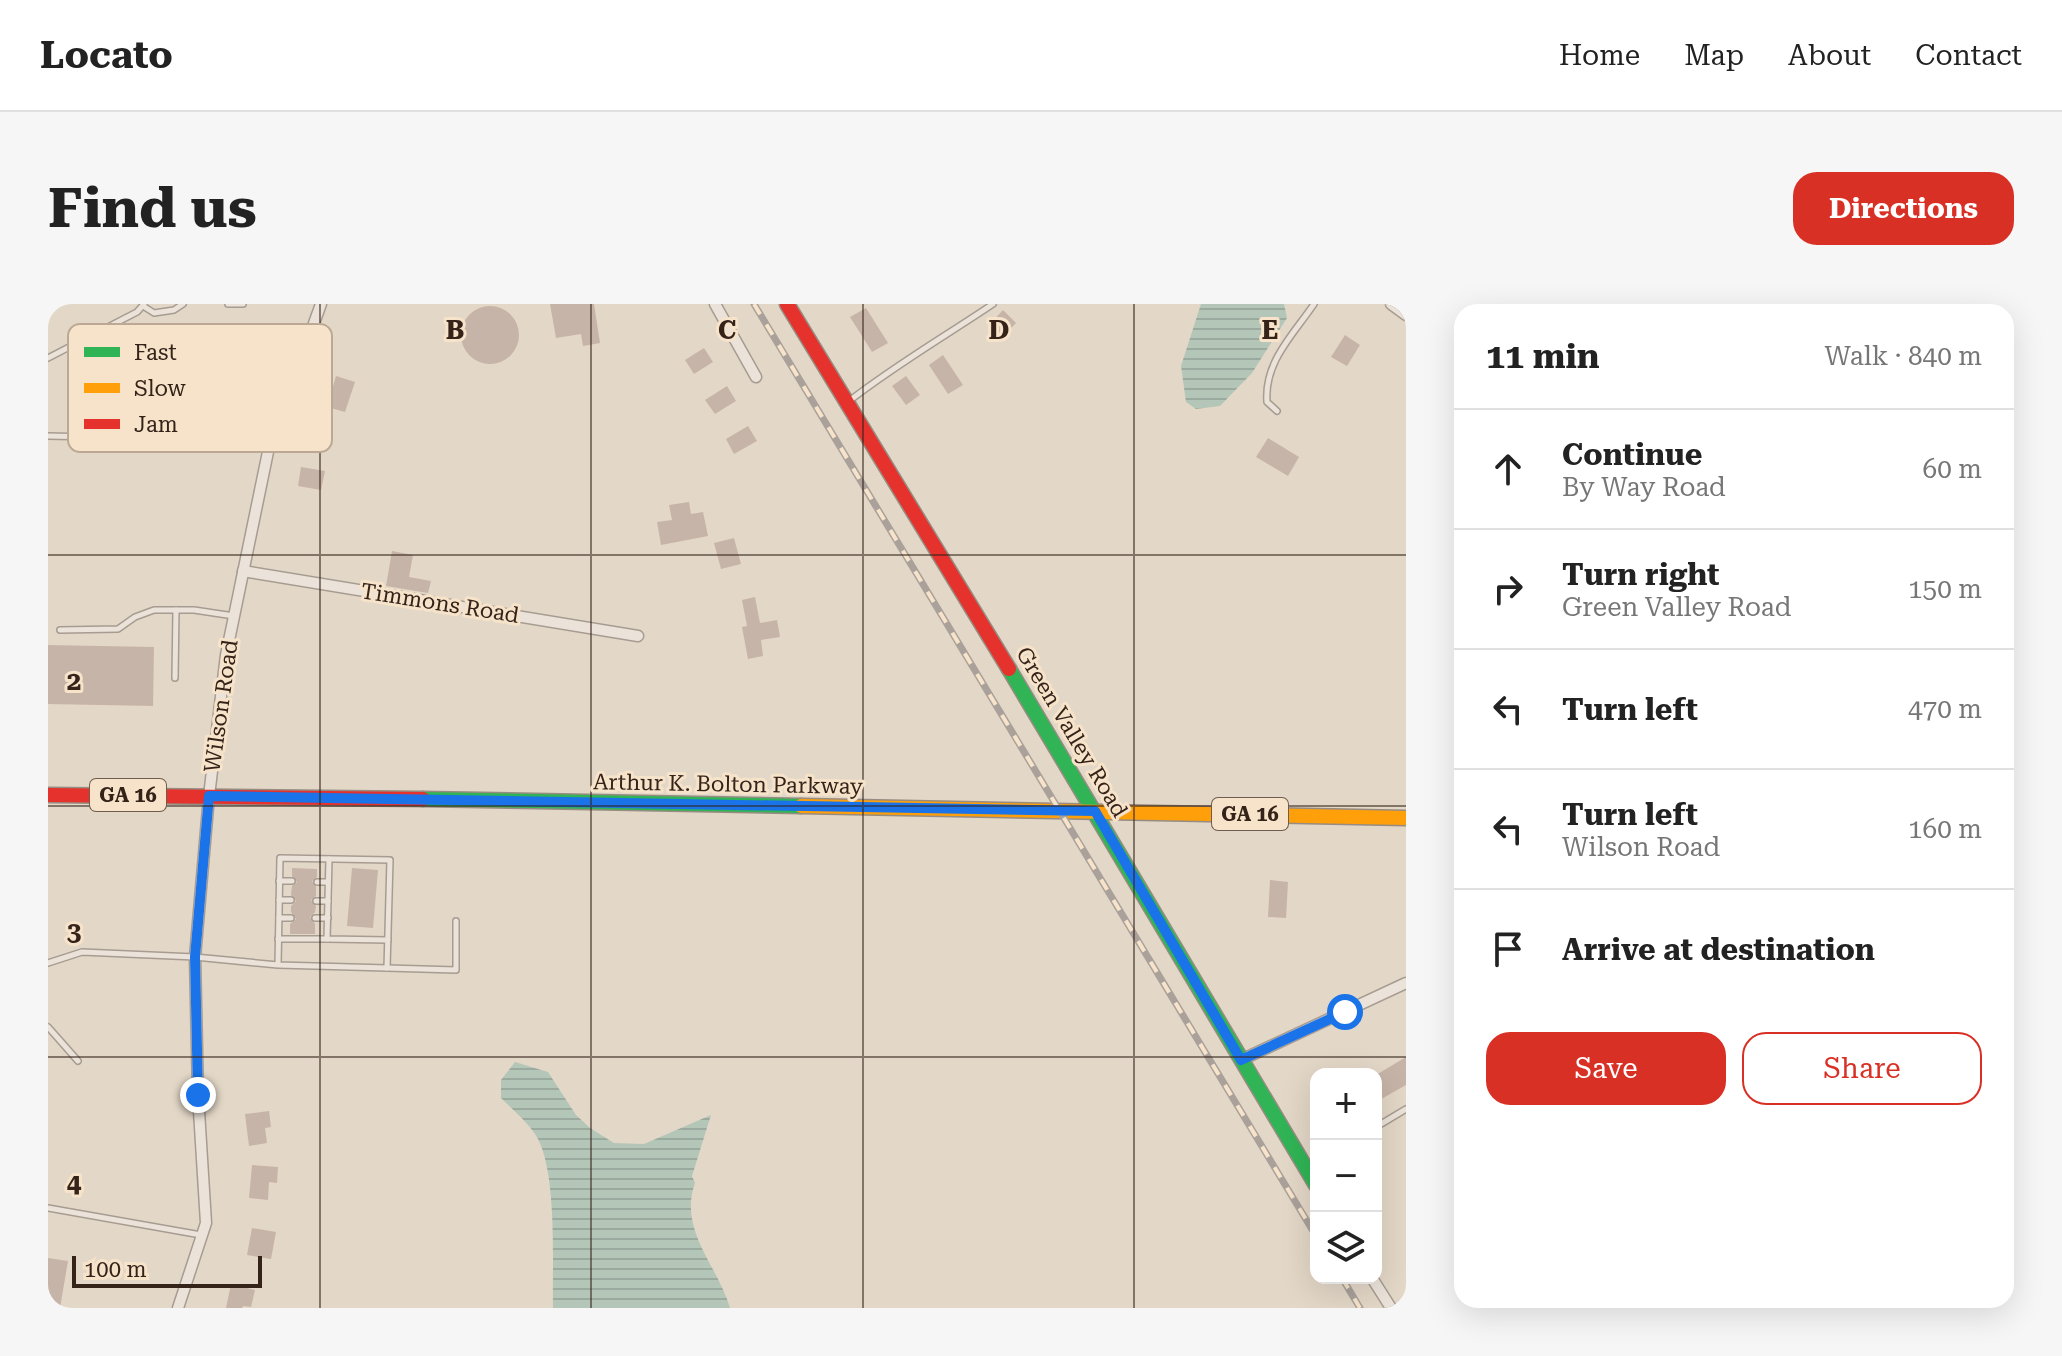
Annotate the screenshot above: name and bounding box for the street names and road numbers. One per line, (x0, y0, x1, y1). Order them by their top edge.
street label: Timmons Road (359, 578, 521, 628)
street label: Wilson Road (199, 638, 243, 774)
street label: Green Valley Road (1011, 642, 1133, 822)
street label: Arthur K. Bolton Parkway (593, 769, 863, 799)
road number: GA 16 (90, 779, 166, 811)
road number: GA 16 (1212, 798, 1288, 830)

